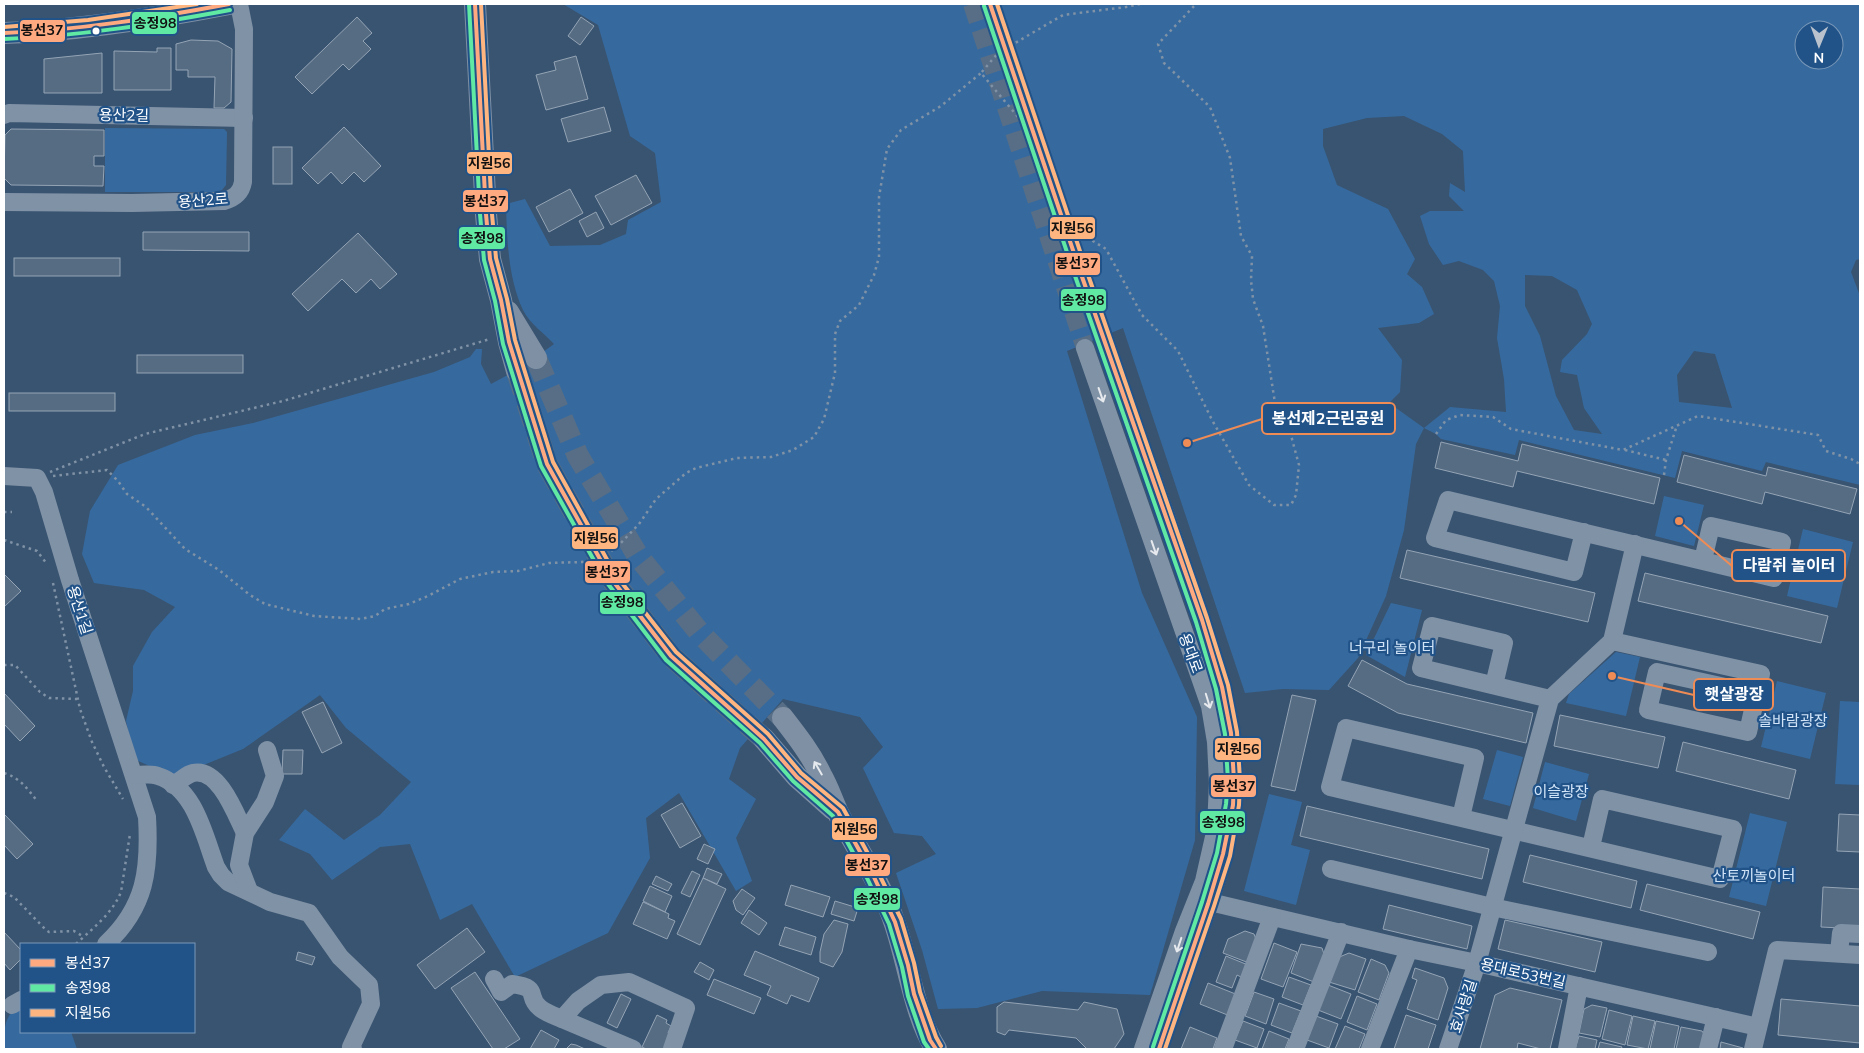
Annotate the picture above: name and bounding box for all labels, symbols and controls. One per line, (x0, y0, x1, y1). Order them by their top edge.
line badge: 송정98 (131, 11, 178, 35)
text: 송정98 (134, 14, 176, 32)
line badge: 봉선37 (19, 19, 66, 43)
north arrow (1794, 20, 1844, 70)
text: 봉선37 (21, 21, 63, 39)
unlabelled marker (91, 26, 101, 36)
text: N (1813, 49, 1824, 67)
street label: 용산2길 (99, 105, 149, 125)
line badge: 지원56 (466, 151, 513, 175)
text: 지원56 (468, 154, 510, 172)
street label: 용산2로 (177, 189, 229, 211)
line badge: 봉선37 (462, 189, 509, 213)
text: 봉선37 (464, 192, 506, 210)
line badge: 지원56 (1049, 216, 1096, 240)
text: 지원56 (1051, 219, 1093, 237)
line badge: 송정98 (458, 226, 506, 250)
text: 송정98 (461, 229, 503, 247)
line badge: 봉선37 (1054, 252, 1101, 276)
text: 봉선37 (1056, 254, 1098, 272)
line badge: 송정98 (1060, 288, 1107, 312)
text: 송정98 (1062, 291, 1104, 309)
one-way arrow (1097, 386, 1106, 402)
callout: 봉선제2근린공원 (1262, 403, 1395, 434)
text: 봉선제2근린공원 (1272, 408, 1384, 428)
line badge: 지원56 (571, 526, 619, 550)
text: 지원56 (574, 529, 616, 547)
one-way arrow (1150, 540, 1159, 555)
callout: 다람쥐 놀이터 (1732, 550, 1845, 581)
text: 다람쥐 놀이터 (1743, 555, 1835, 575)
line badge: 봉선37 (584, 560, 631, 584)
text: 봉선37 (586, 563, 628, 581)
street label: 용산1길 (63, 583, 97, 637)
line badge: 송정98 (599, 591, 646, 615)
text: 송정98 (601, 593, 643, 611)
street label: 용대로 (1175, 630, 1207, 676)
park label: 너구리 놀이터 (1349, 638, 1435, 657)
callout: 햇살광장 (1694, 679, 1773, 710)
text: 햇살광장 (1705, 684, 1764, 704)
one-way arrow (1204, 693, 1213, 709)
park label: 솔바람광장 (1758, 711, 1828, 730)
line badge: 지원56 (1214, 737, 1262, 761)
text: 지원56 (1217, 740, 1259, 758)
one-way arrow (812, 762, 822, 776)
line badge: 봉선37 (1210, 774, 1257, 798)
text: 봉선37 (1213, 777, 1255, 795)
park label: 이슬광장 (1533, 782, 1589, 801)
line badge: 송정98 (1199, 810, 1246, 834)
text: 송정98 (1202, 813, 1244, 831)
line badge: 지원56 (831, 817, 878, 841)
text: 지원56 (834, 820, 876, 838)
line badge: 봉선37 (844, 853, 891, 877)
text: 봉선37 (846, 856, 888, 874)
park label: 산토끼놀이터 (1713, 866, 1795, 885)
line badge: 송정98 (853, 887, 901, 911)
text: 송정98 (856, 890, 898, 908)
one-way arrow (1174, 936, 1184, 952)
legend (20, 943, 195, 1033)
text: 봉선37 (65, 953, 111, 972)
street label: 용대로53번길 (1478, 954, 1568, 992)
street label: 효사랑길 (1445, 977, 1481, 1035)
text: 송정98 (65, 978, 111, 997)
text: 지원56 (65, 1003, 111, 1022)

